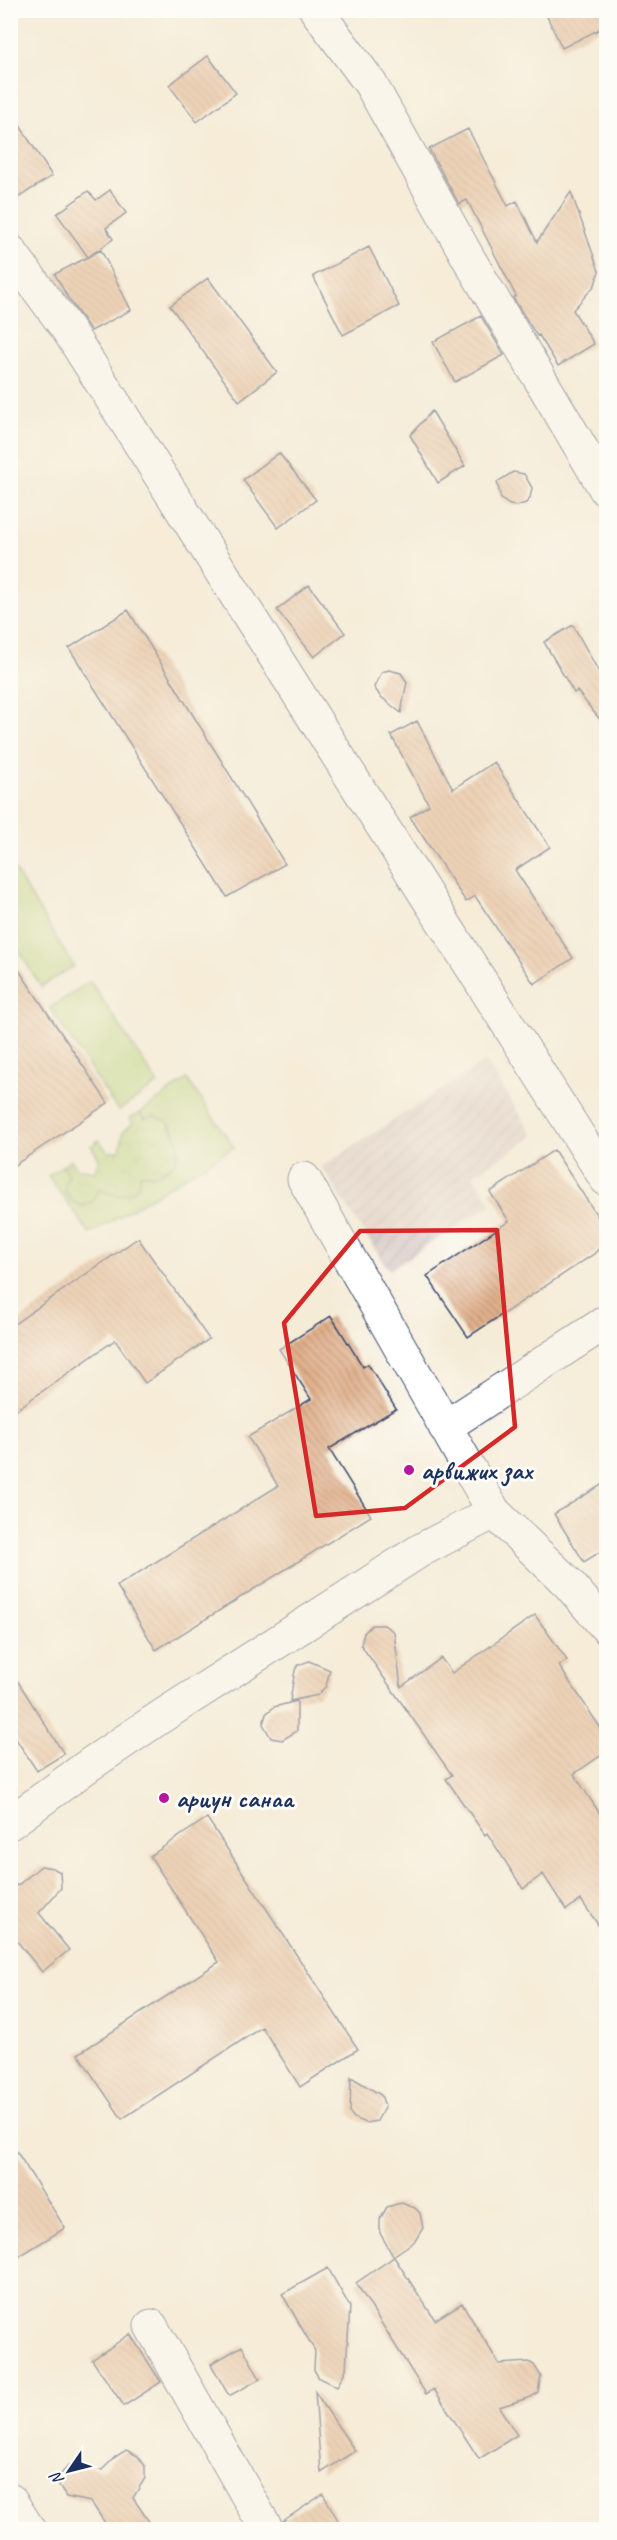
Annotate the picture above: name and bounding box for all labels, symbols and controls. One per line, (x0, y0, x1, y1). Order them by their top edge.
place label: арвижих зах (421, 1454, 535, 1487)
marker: арвижих зах (402, 1463, 416, 1477)
place label: ариун санаа (176, 1782, 296, 1815)
marker: ариун санаа (157, 1791, 171, 1805)
north arrow (39, 2441, 99, 2501)
text: N (45, 2467, 69, 2489)

